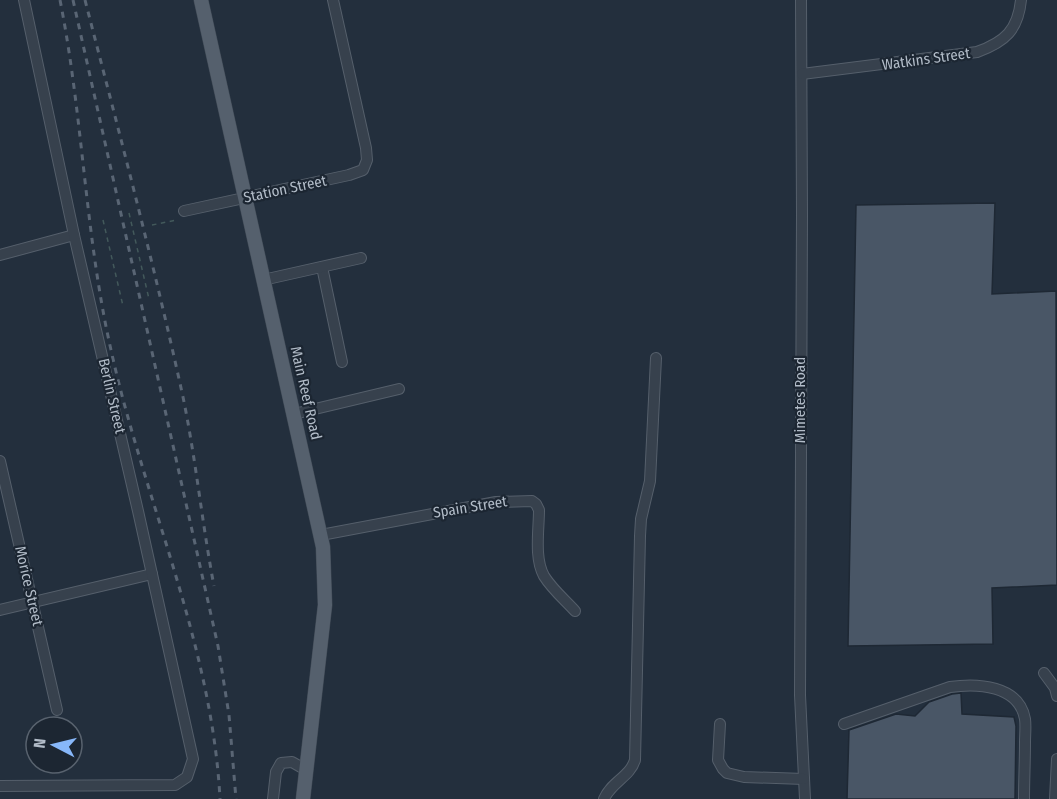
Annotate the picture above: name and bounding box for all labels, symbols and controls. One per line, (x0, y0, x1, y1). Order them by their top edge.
street label: Watkins Street (881, 44, 971, 74)
street label: Station Street (242, 171, 328, 207)
street label: Main Reef Road (287, 345, 325, 441)
street label: Berlin Street (95, 357, 129, 436)
street label: Mimetes Road (791, 357, 809, 443)
street label: Spain Street (432, 492, 508, 522)
street label: Morice Street (11, 544, 47, 628)
north arrow (24, 715, 84, 775)
text: N (30, 737, 50, 749)

